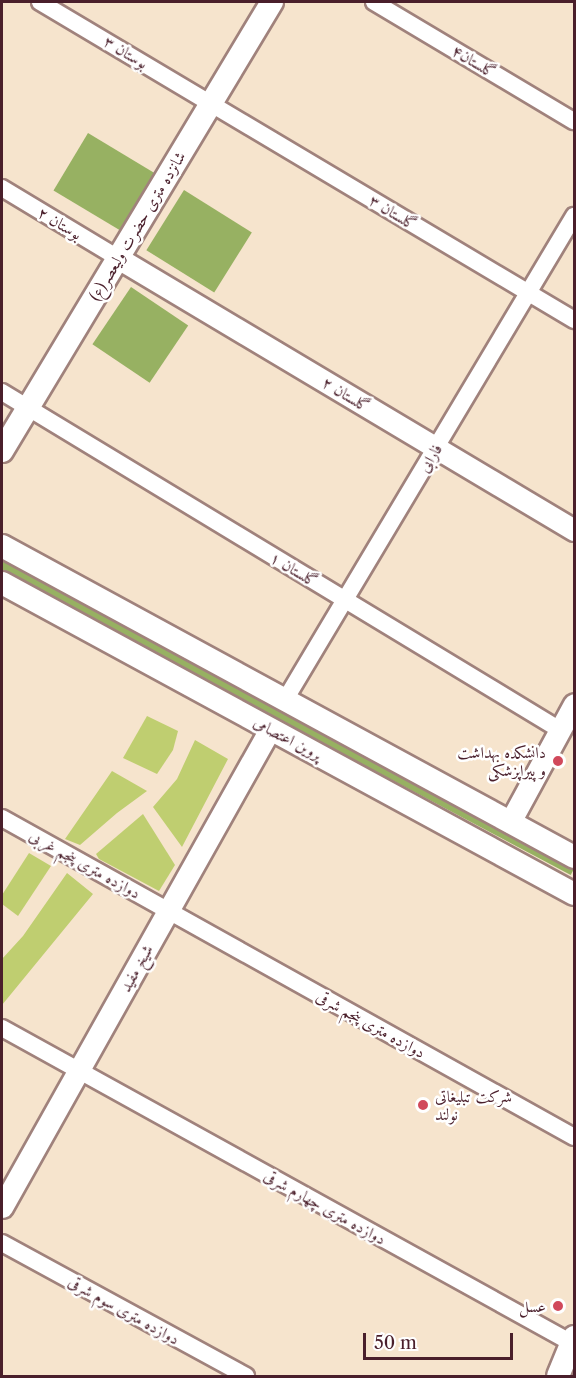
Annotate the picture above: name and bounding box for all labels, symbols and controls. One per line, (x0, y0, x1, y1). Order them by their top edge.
street label: بوستان ۳ (100, 31, 152, 73)
street label: گلستان۴ (449, 41, 499, 81)
street label: شانزده متری حضرت ولیعصر(ع) (85, 148, 189, 304)
street label: گلستان ۳ (366, 190, 420, 234)
street label: بوستان ۲ (34, 202, 86, 244)
street label: گلستان ۲ (319, 372, 373, 416)
street label: فارابی (414, 440, 446, 476)
street label: گلستان ۱ (267, 547, 321, 591)
street label: پروین اعتصامی (250, 712, 326, 764)
place label: دانشکده بهداشت و پیراپزشکی (457, 742, 546, 780)
marker: دانشکده بهداشت و پیراپزشکی (551, 754, 565, 768)
street label: دوازده متری پنجم غربی (26, 826, 144, 902)
street label: شیخ مفید (115, 941, 157, 995)
street label: دوازده متری پنجم شرقی (313, 986, 429, 1062)
place label: شرکت تبلیغاتی نولند (435, 1086, 512, 1124)
marker: شرکت تبلیغاتی نولند (416, 1098, 430, 1112)
street label: دوازده متری چهارم شرقی (261, 1166, 389, 1248)
street label: دوازده متری سوم شرقی (65, 1272, 183, 1348)
place label: عسل (519, 1296, 546, 1316)
marker: عسل (551, 1299, 565, 1313)
scale bar (366, 1321, 516, 1359)
text: 50 m (374, 1332, 417, 1354)

